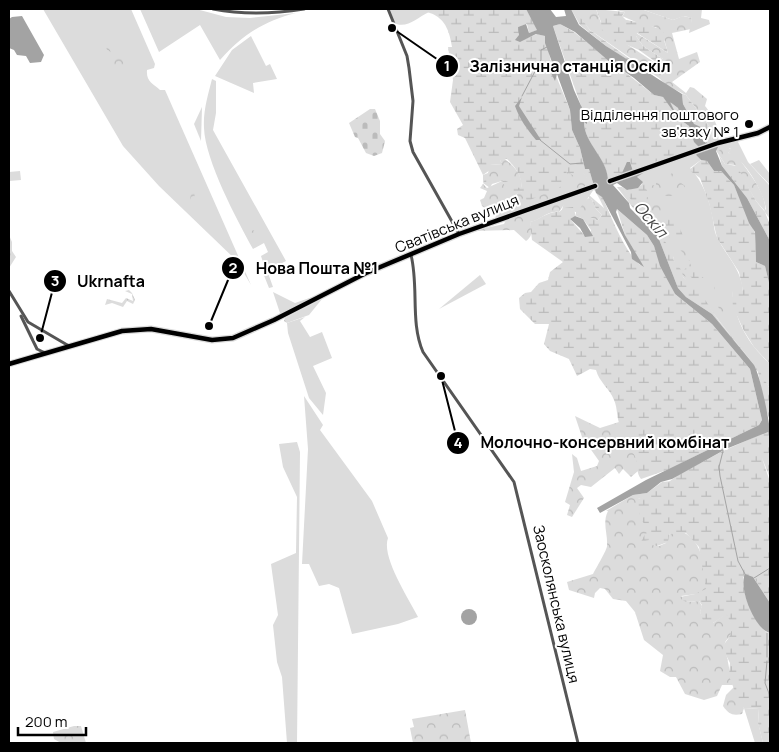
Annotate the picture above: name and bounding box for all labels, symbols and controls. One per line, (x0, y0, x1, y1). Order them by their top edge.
callout: Залізнична станція Оскіл (434, 51, 681, 82)
text: 1 (444, 55, 450, 76)
text: Залізнична станція Оскіл (469, 55, 671, 77)
place label: Відділення поштового зв'язку № 1 (581, 104, 739, 142)
marker: Відділення поштового зв'язку № 1 (743, 118, 755, 130)
street label: Сватівська вулиця (392, 189, 522, 258)
water label: Оскіл (629, 196, 674, 243)
callout: Нова Пошта №1 (221, 253, 388, 284)
text: 2 (229, 257, 238, 278)
text: Нова Пошта №1 (256, 257, 378, 279)
callout: Ukrnafta (42, 266, 155, 297)
text: 3 (51, 270, 59, 291)
text: Ukrnafta (77, 270, 145, 292)
callout: Молочно-консервний комбінат (446, 427, 740, 458)
text: Молочно-консервний комбінат (480, 431, 730, 453)
text: 4 (453, 432, 463, 453)
street label: Заосколянська вулиця (528, 523, 585, 685)
scale bar (18, 704, 85, 736)
text: 200 m (25, 711, 68, 732)

